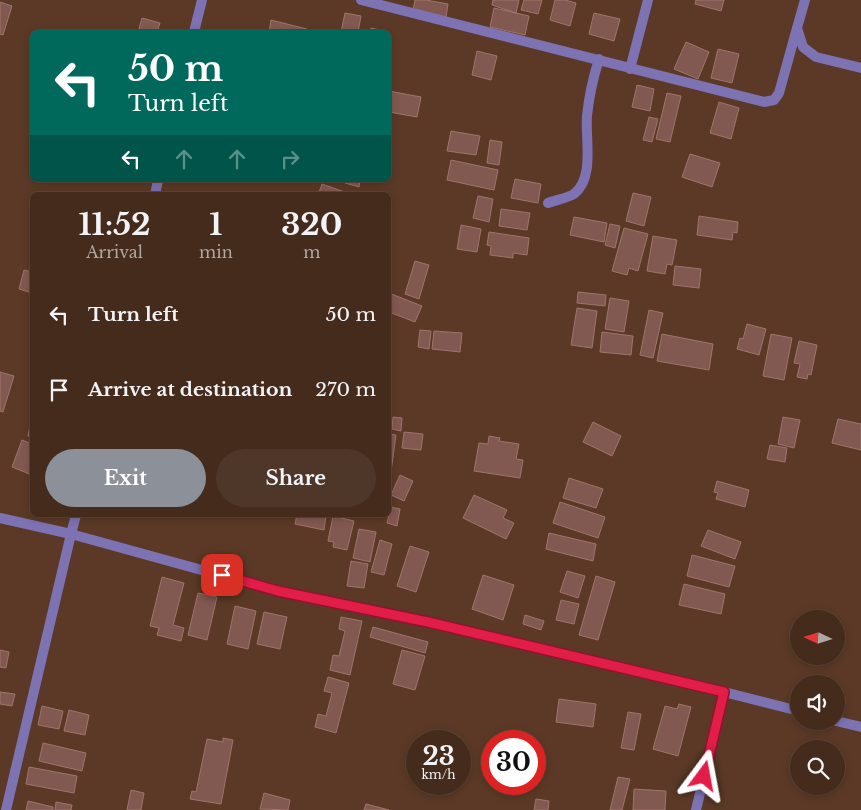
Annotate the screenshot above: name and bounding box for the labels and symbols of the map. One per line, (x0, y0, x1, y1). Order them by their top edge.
pin (201, 554, 243, 596)
north arrow (790, 610, 845, 665)
speed limit sign: 30 (481, 730, 546, 795)
position arrow (677, 749, 729, 801)

